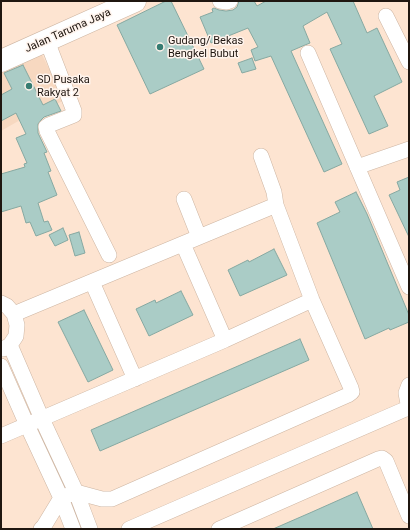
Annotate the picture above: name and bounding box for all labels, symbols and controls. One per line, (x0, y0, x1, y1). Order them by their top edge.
street label: Jalan Taruma Jaya (23, 6, 113, 56)
place label: Gudang/ Bekas Bengkel Bubut (168, 34, 243, 60)
marker: Gudang/ Bekas Bengkel Bubut (155, 42, 165, 52)
place label: SD Pusaka Rakyat 2 (37, 73, 90, 99)
marker: SD Pusaka Rakyat 2 (24, 81, 34, 91)

